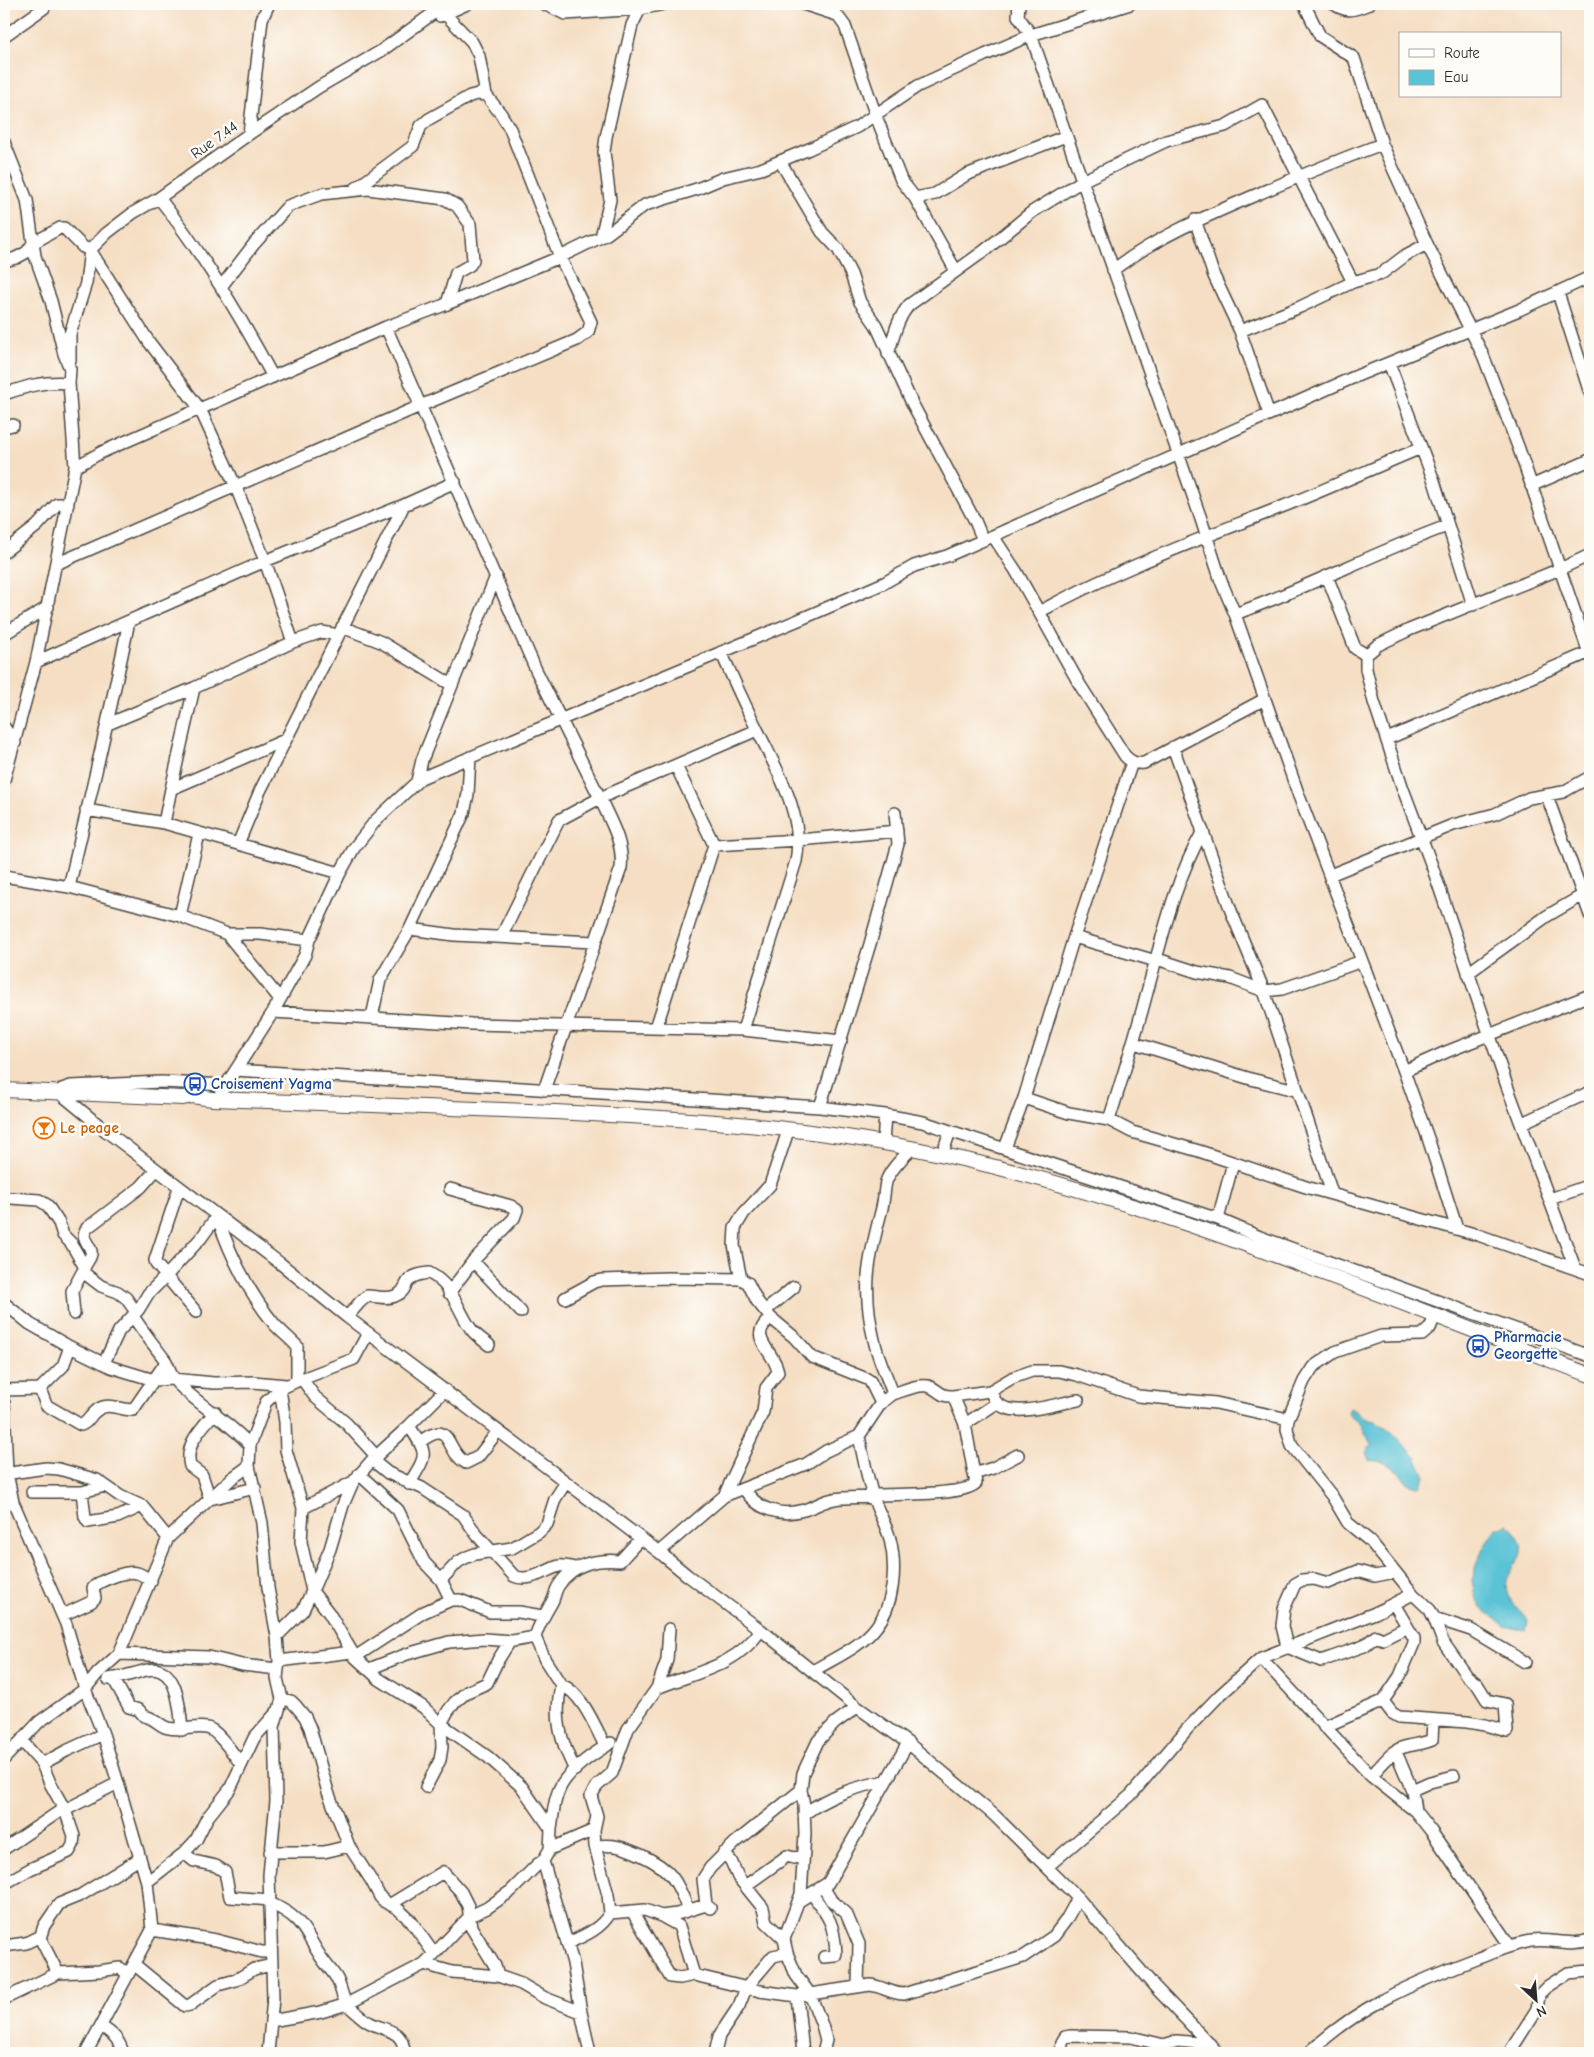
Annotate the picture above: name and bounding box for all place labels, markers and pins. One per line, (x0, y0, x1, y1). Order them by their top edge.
bus stop icon: Croisement Yagma (183, 1072, 207, 1096)
place label: Croisement Yagma (211, 1075, 332, 1093)
bar icon: Le peage (32, 1116, 56, 1140)
place label: Le peage (60, 1119, 119, 1137)
place label: Pharmacie Georgette (1494, 1328, 1562, 1363)
bus stop icon: Pharmacie Georgette (1466, 1334, 1490, 1358)

